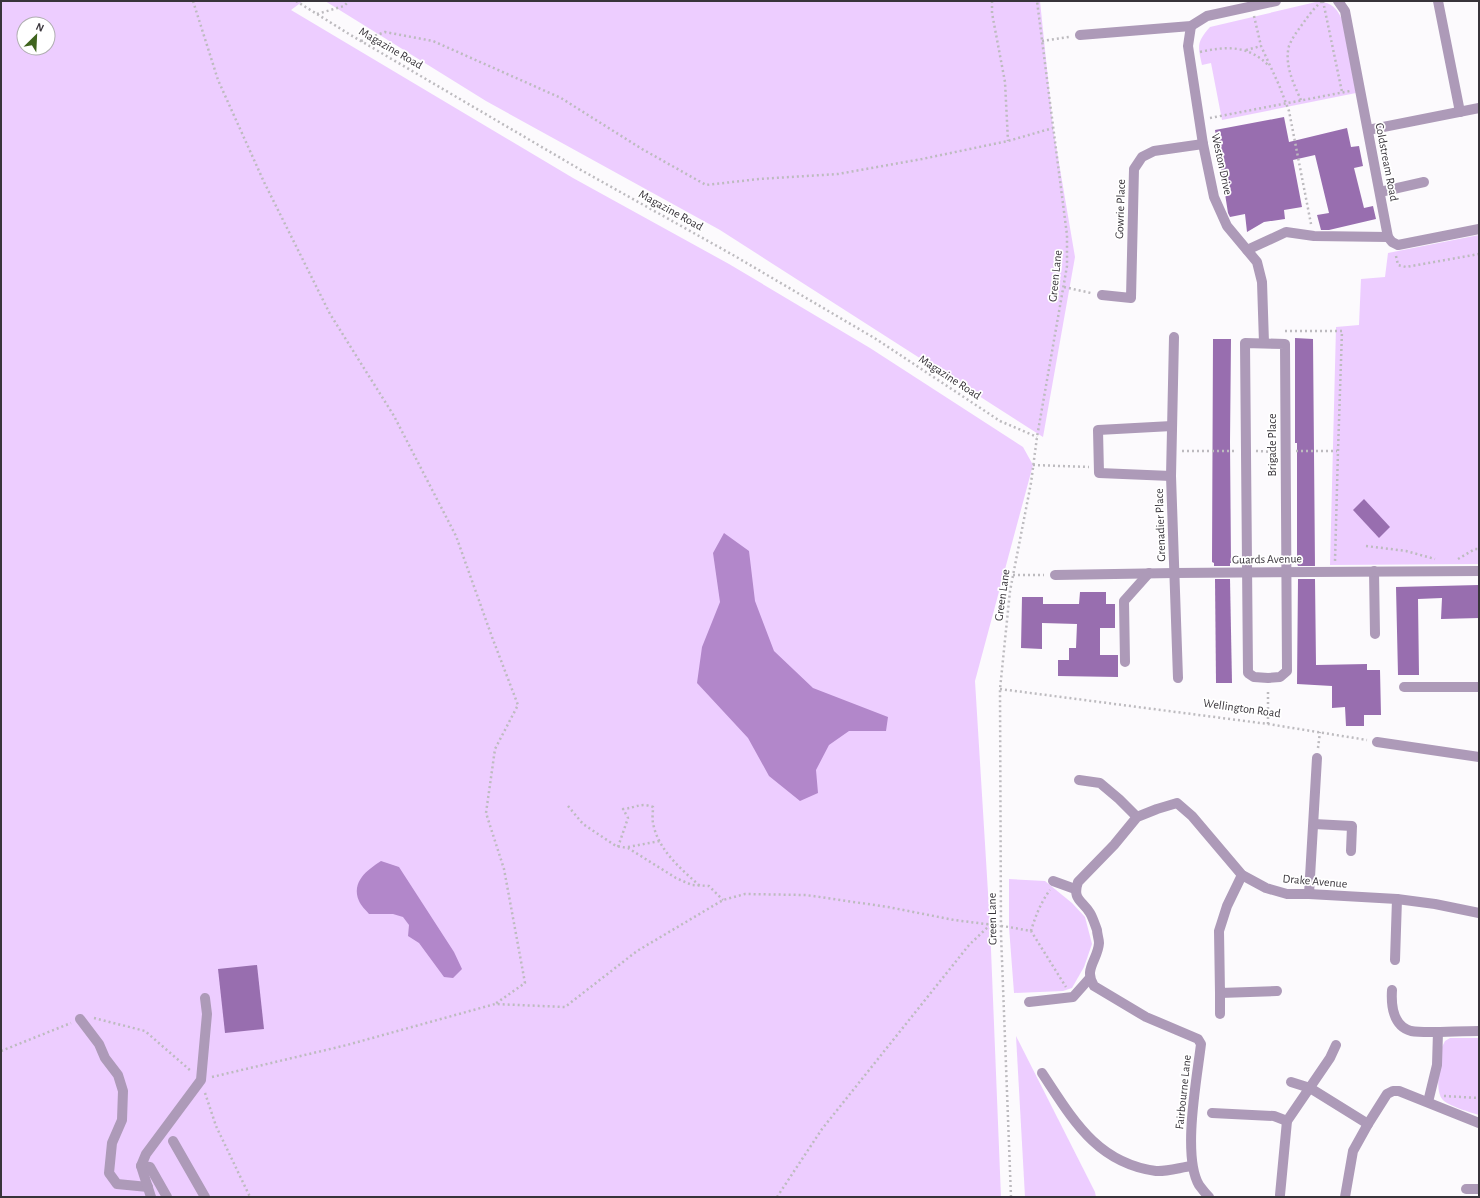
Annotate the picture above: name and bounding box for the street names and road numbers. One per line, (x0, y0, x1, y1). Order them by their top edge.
street label: Magazine Road (357, 25, 425, 71)
street label: Coldstream Road (1374, 122, 1400, 202)
street label: Weston Drive (1210, 132, 1234, 196)
street label: Gowrie Place (1113, 179, 1127, 239)
street label: Magazine Road (637, 187, 705, 233)
street label: Green Lane (1046, 249, 1064, 303)
street label: Magazine Road (917, 352, 983, 402)
street label: Brigade Place (1266, 414, 1278, 476)
street label: Grenadier Place (1153, 488, 1167, 562)
street label: Guards Avenue (1232, 552, 1302, 566)
street label: Green Lane (992, 568, 1012, 622)
street label: Wellington Road (1203, 697, 1281, 719)
street label: Drake Avenue (1282, 872, 1348, 890)
street label: Green Lane (986, 893, 998, 945)
street label: Fairbourne Lane (1173, 1054, 1193, 1130)

